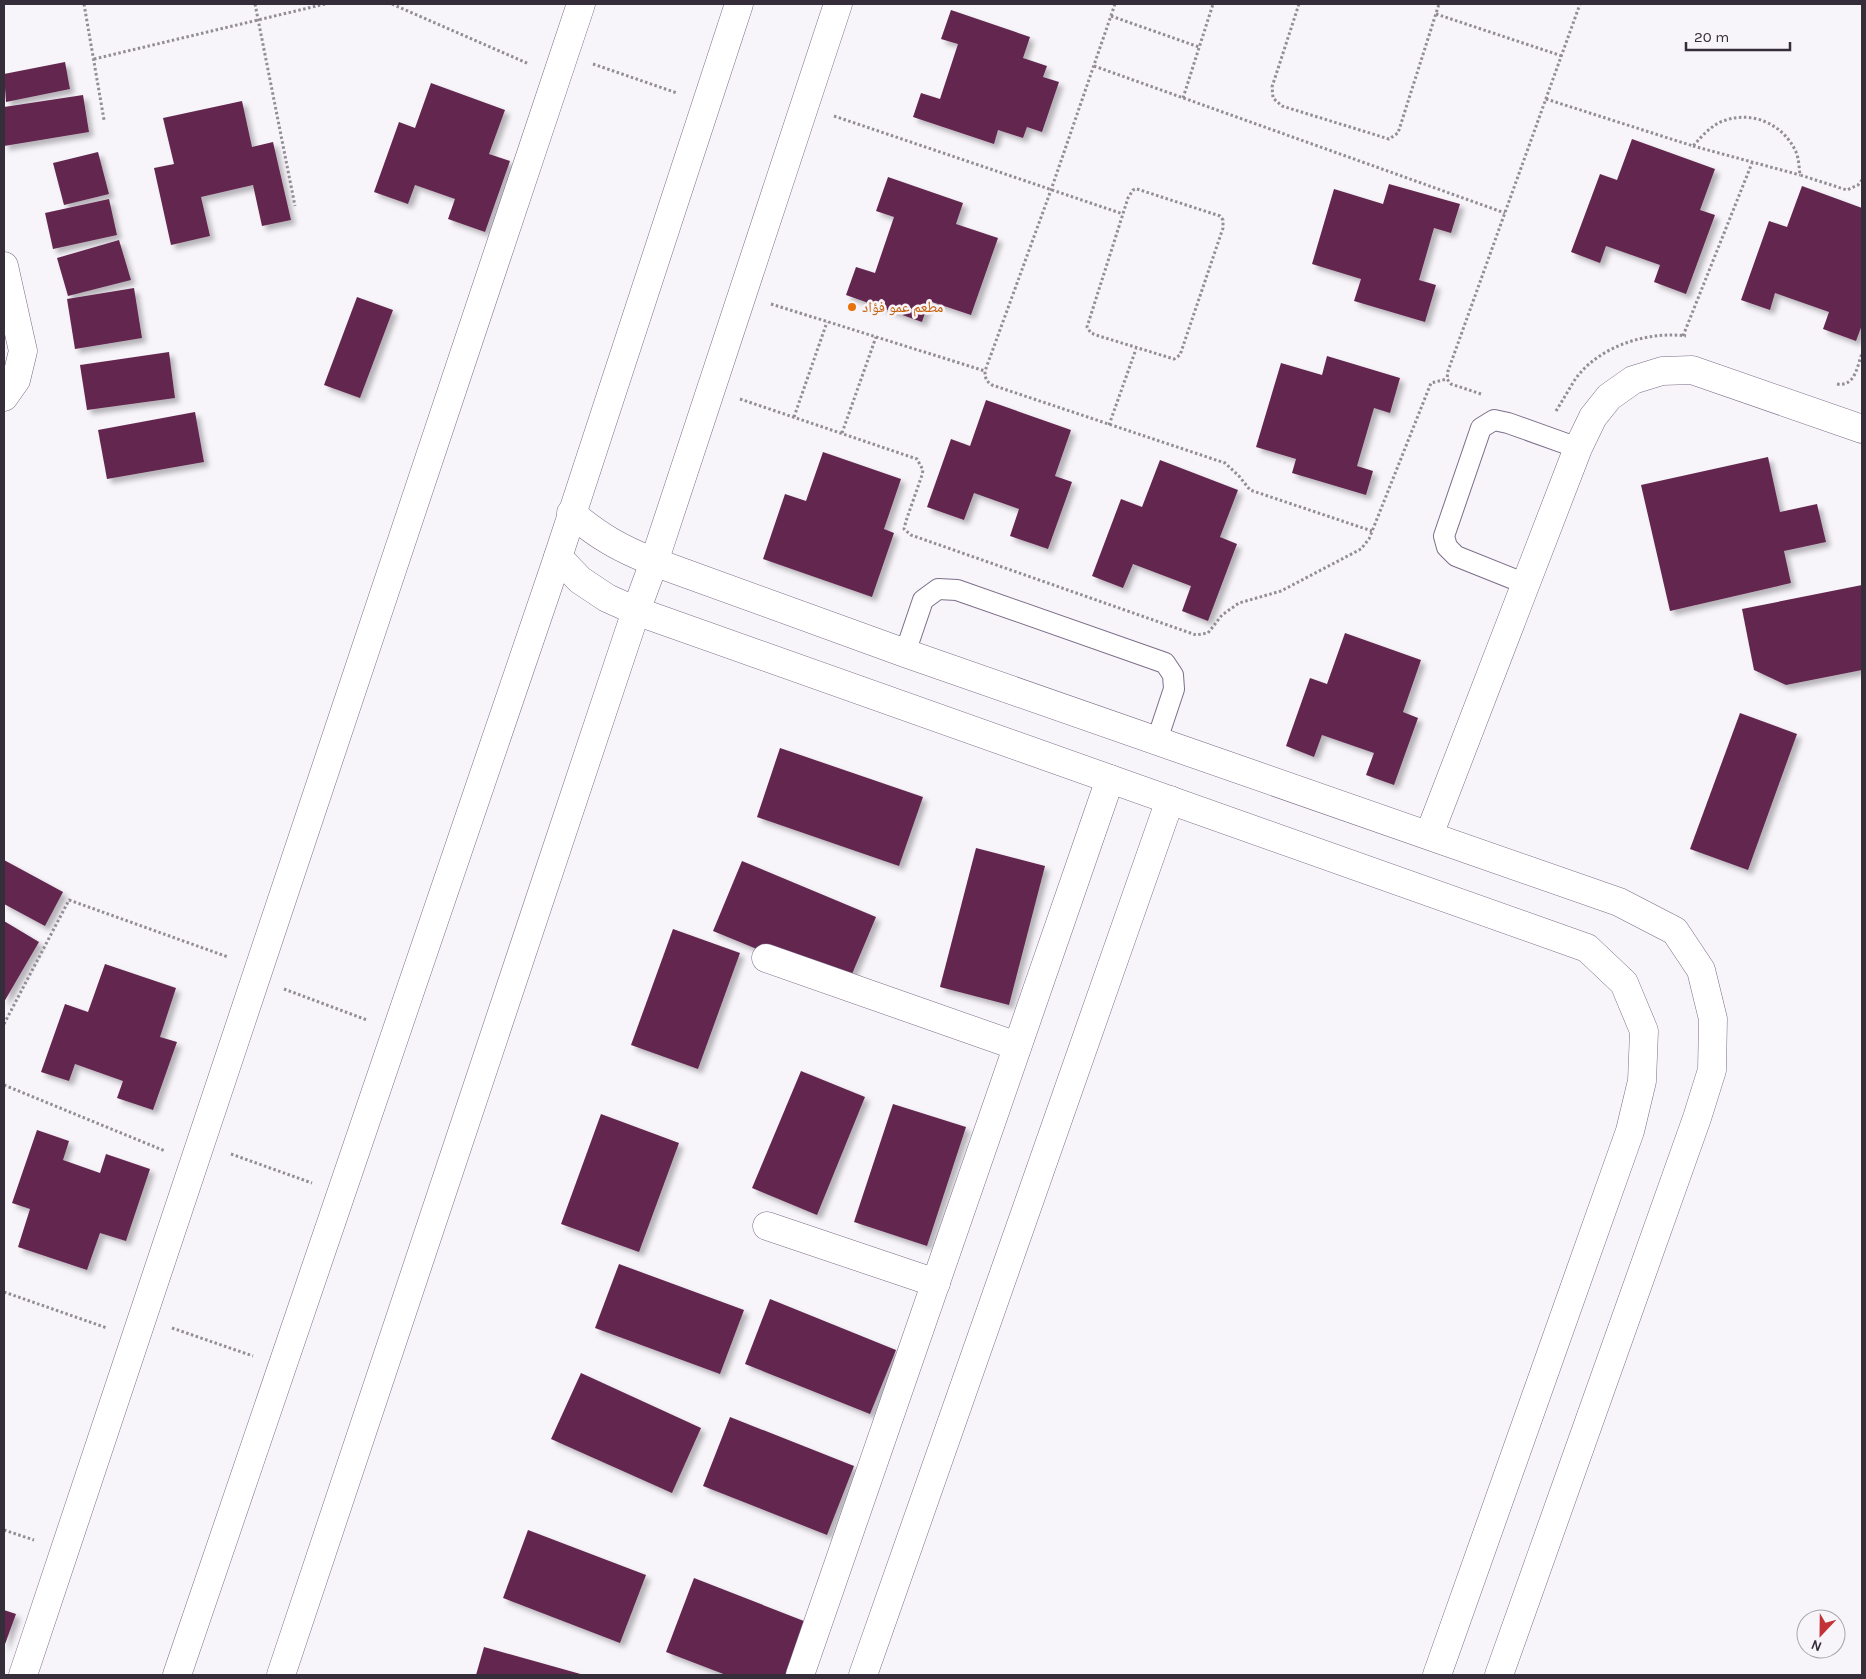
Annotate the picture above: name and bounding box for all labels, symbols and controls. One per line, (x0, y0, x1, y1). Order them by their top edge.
scale bar (1686, 20, 1790, 52)
text: 20 m (1694, 28, 1729, 46)
place label: مطعم عمو فؤاد (862, 298, 944, 317)
marker: مطعم عمو فؤاد (846, 301, 858, 313)
north arrow (1796, 1609, 1846, 1659)
text: N (1808, 1636, 1824, 1655)

